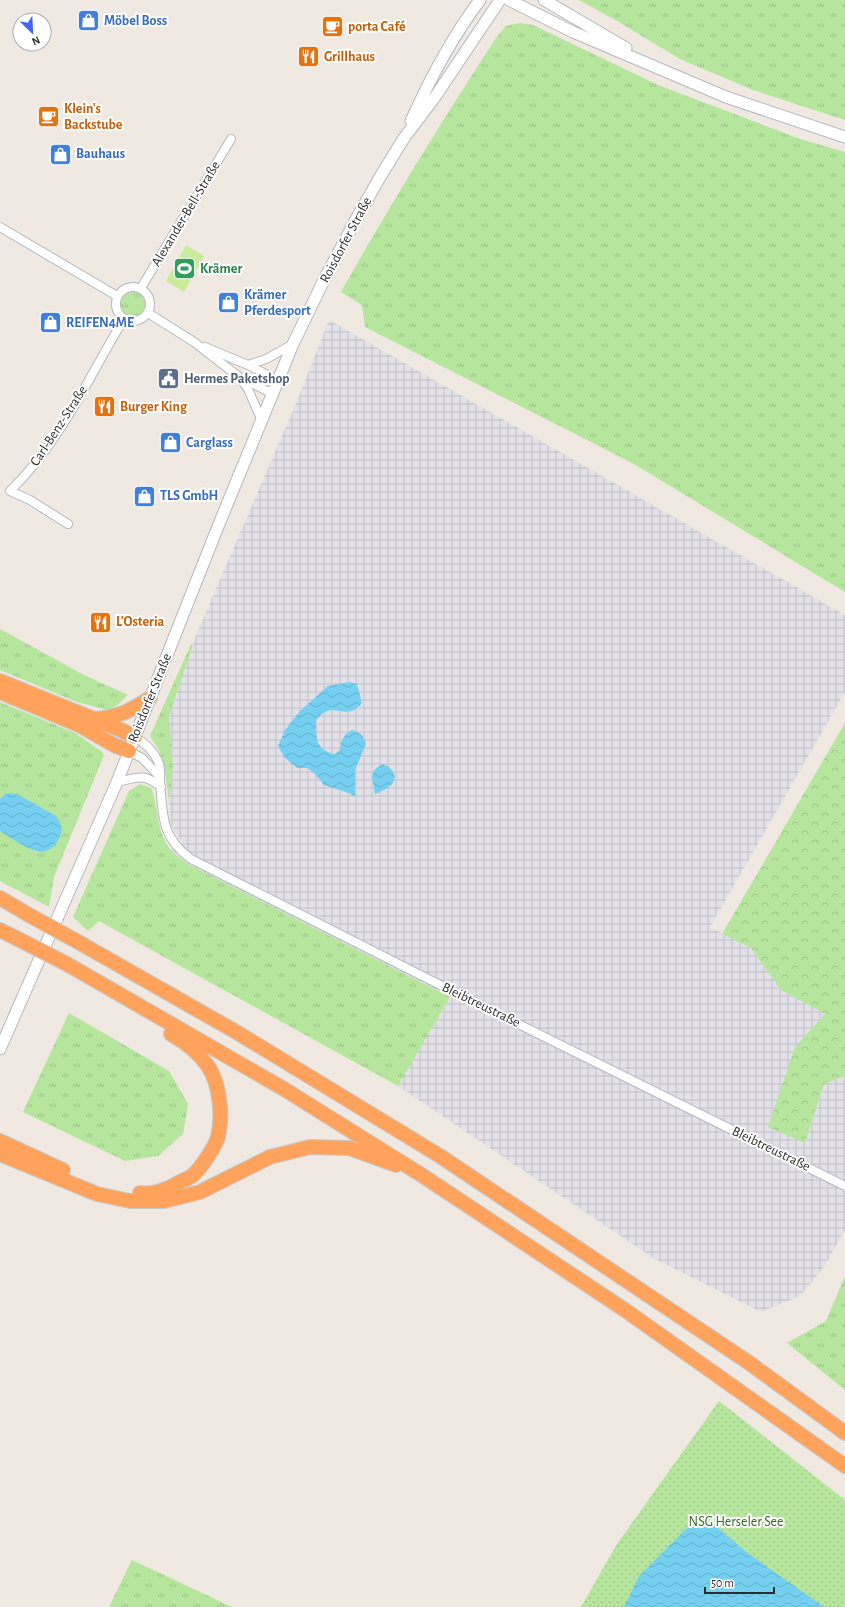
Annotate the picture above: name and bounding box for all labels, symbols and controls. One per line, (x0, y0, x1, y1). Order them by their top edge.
shop icon: Möbel Boss (76, 8, 102, 34)
north arrow (12, 12, 52, 52)
place label: Möbel Boss (104, 14, 167, 28)
cafe icon: porta Café (319, 14, 345, 40)
place label: porta Café (348, 20, 406, 34)
text: N (30, 34, 42, 47)
restaurant icon: Grillhaus (295, 44, 321, 70)
place label: Grillhaus (324, 50, 375, 64)
place label: Klein's Backstube (64, 102, 123, 132)
cafe icon: Klein's Backstube (35, 104, 61, 130)
shop icon: Bauhaus (48, 141, 74, 167)
place label: Bauhaus (76, 147, 125, 161)
street label: Alexander-Bell-Straße (149, 159, 223, 269)
street label: Roisdorfer Straße (318, 195, 374, 285)
sports icon: Krämer (172, 256, 198, 282)
place label: Krämer (200, 262, 242, 276)
place label: Krämer Pferdesport (244, 288, 311, 318)
shop icon: Krämer Pferdesport (215, 290, 241, 316)
shop icon: REIFEN4ME (38, 310, 64, 336)
place label: REIFEN4ME (66, 316, 134, 330)
public building icon: Hermes Paketshop (156, 366, 182, 392)
place label: Hermes Paketshop (184, 372, 290, 386)
street label: Carl-Benz-Straße (28, 383, 90, 469)
restaurant icon: Burger King (92, 394, 118, 420)
place label: Burger King (120, 400, 188, 414)
shop icon: Carglass (158, 430, 184, 456)
place label: Carglass (186, 436, 233, 450)
shop icon: TLS GmbH (131, 483, 157, 509)
place label: TLS GmbH (160, 489, 218, 503)
restaurant icon: L'Osteria (87, 609, 113, 635)
place label: L'Osteria (116, 615, 165, 629)
street label: Roisdorfer Straße (126, 652, 174, 744)
street label: Bleibtreustraße (440, 980, 522, 1030)
street label: Bleibtreustraße (730, 1124, 812, 1174)
park label: NSG Herseler See (689, 1515, 783, 1529)
scale bar (705, 1569, 774, 1595)
text: 50 m (711, 1577, 734, 1589)

